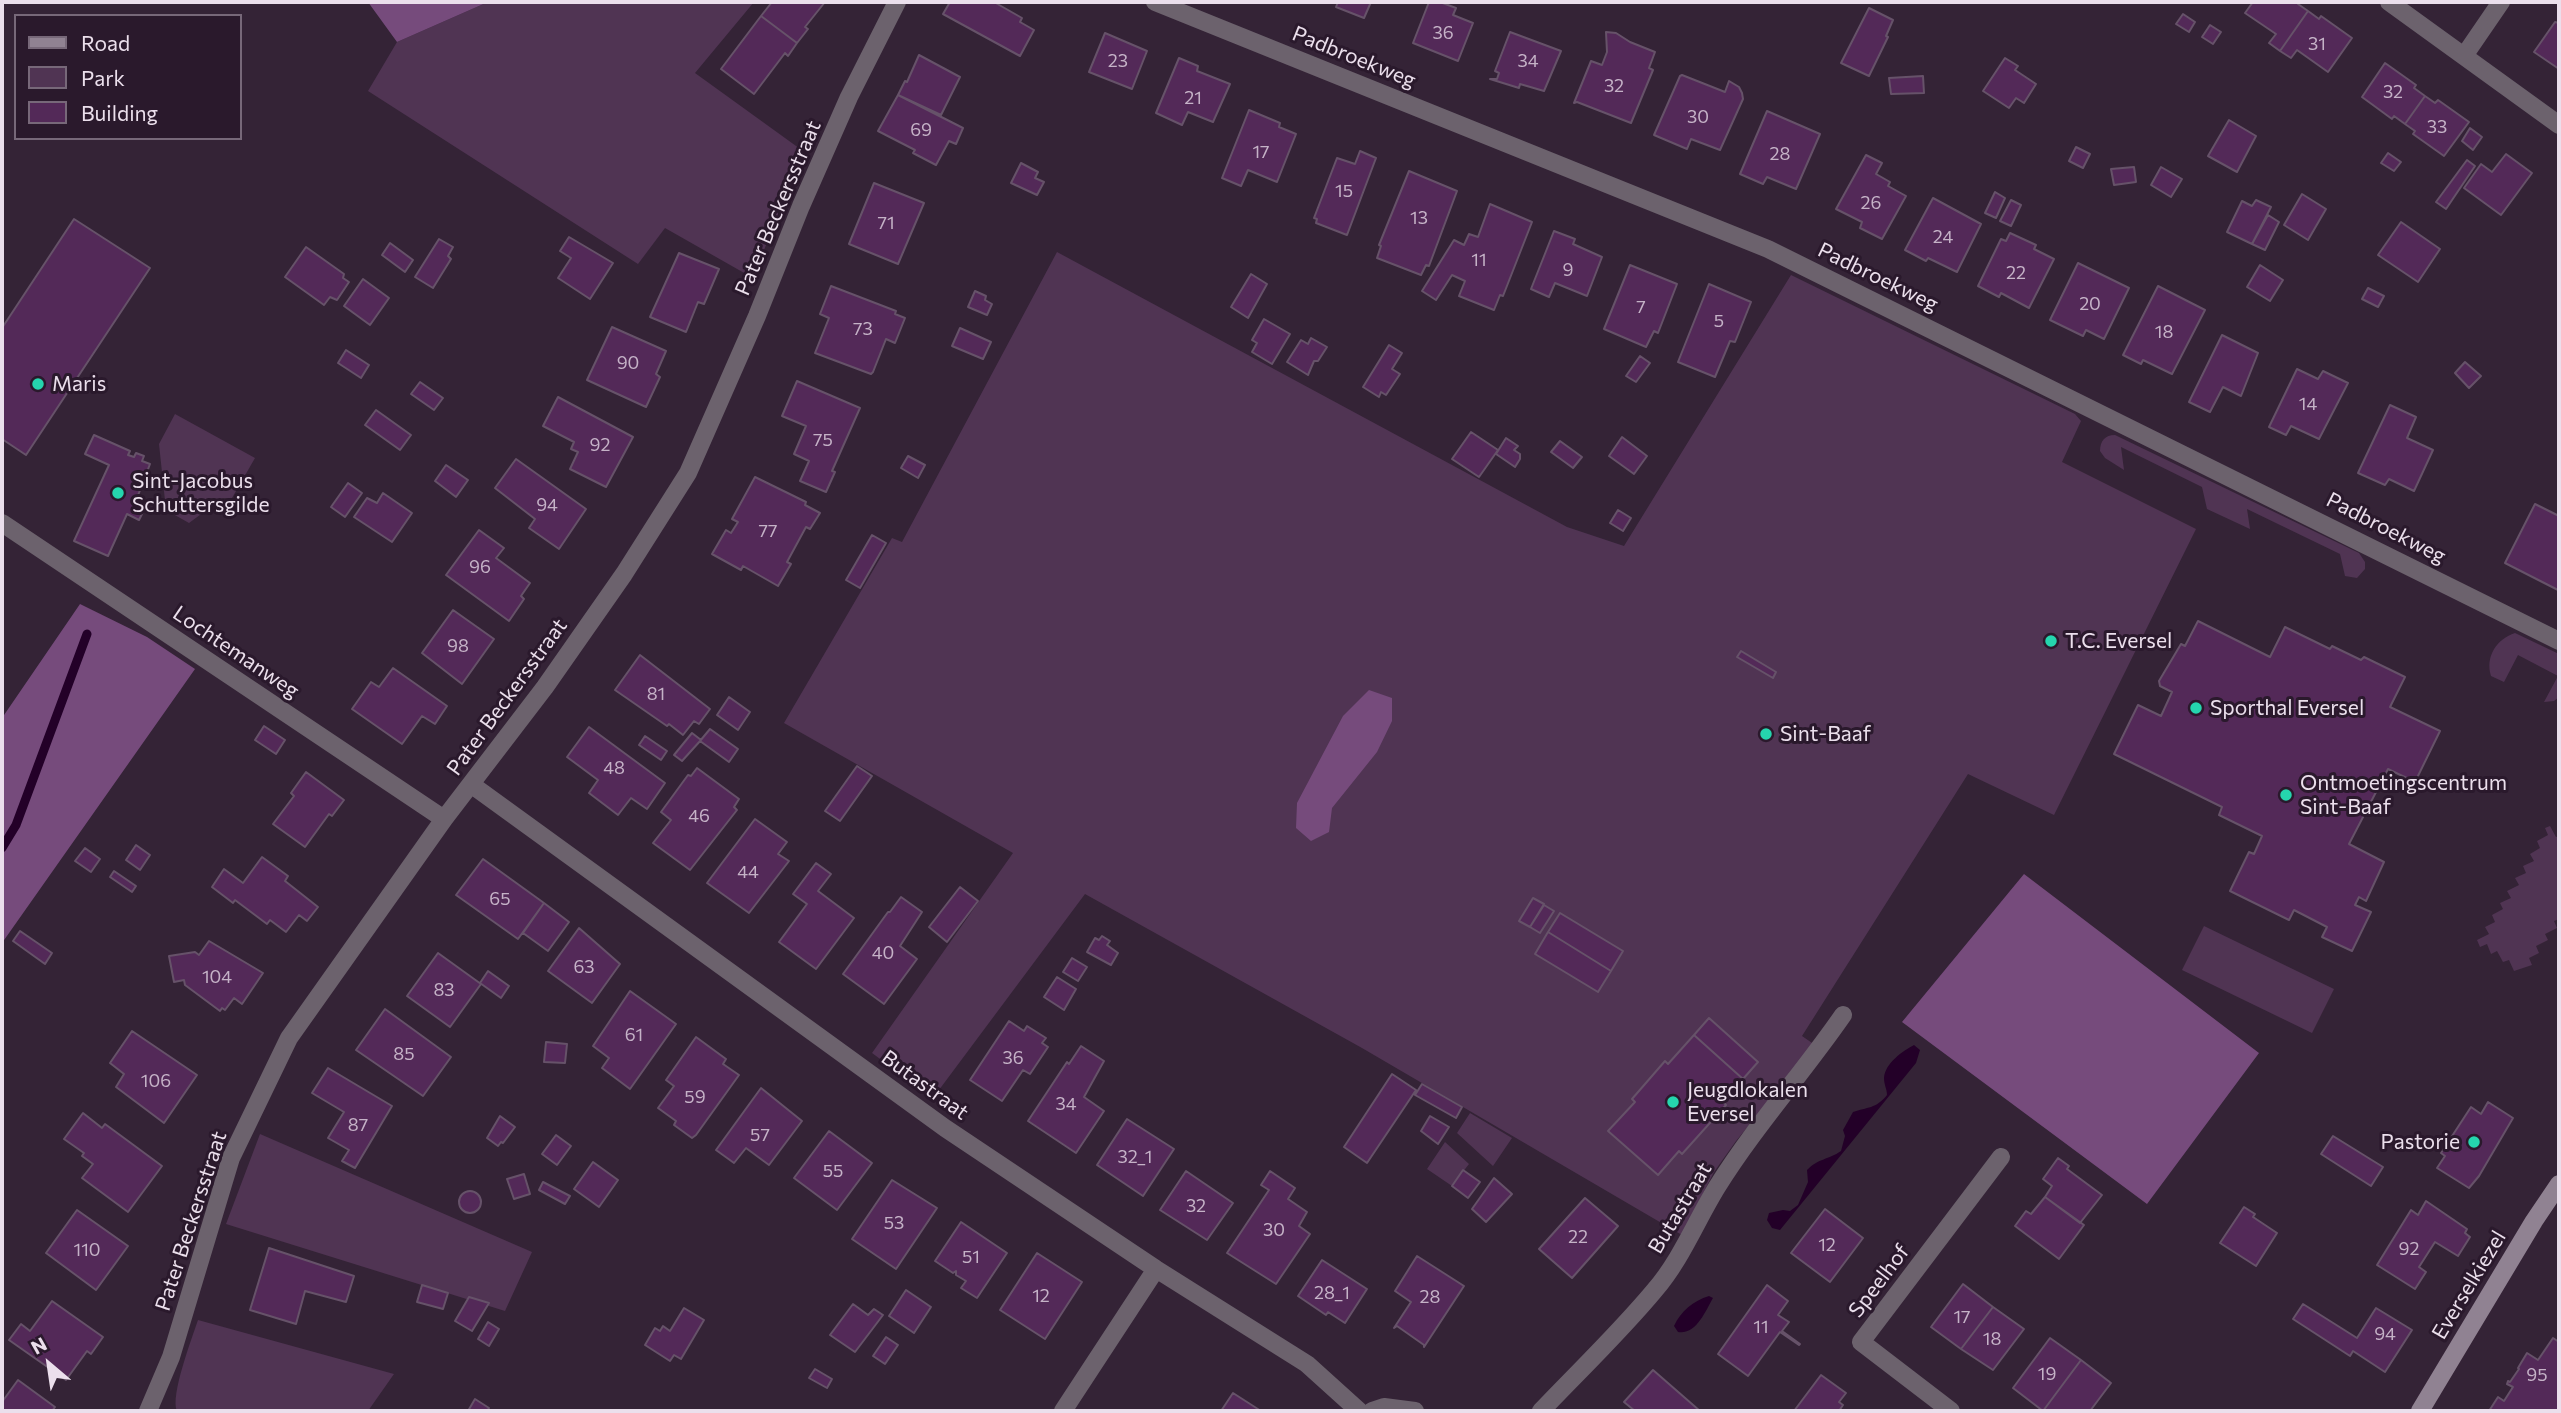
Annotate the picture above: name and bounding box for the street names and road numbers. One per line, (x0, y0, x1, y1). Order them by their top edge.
street label: Padbroekweg (1289, 21, 1419, 93)
street label: Pater Beckersstraat (730, 117, 826, 299)
street label: Padbroekweg (1814, 237, 1942, 317)
street label: Padbroekweg (2322, 487, 2450, 569)
street label: Lochtemanweg (168, 601, 304, 703)
street label: Pater Beckersstraat (442, 614, 572, 780)
street label: Butastraat (876, 1045, 974, 1125)
street label: Pater Beckersstraat (150, 1128, 232, 1314)
street label: Butastraat (1643, 1158, 1717, 1258)
street label: Everselkiezel (2427, 1226, 2511, 1344)
street label: Speelhof (1843, 1239, 1915, 1323)

